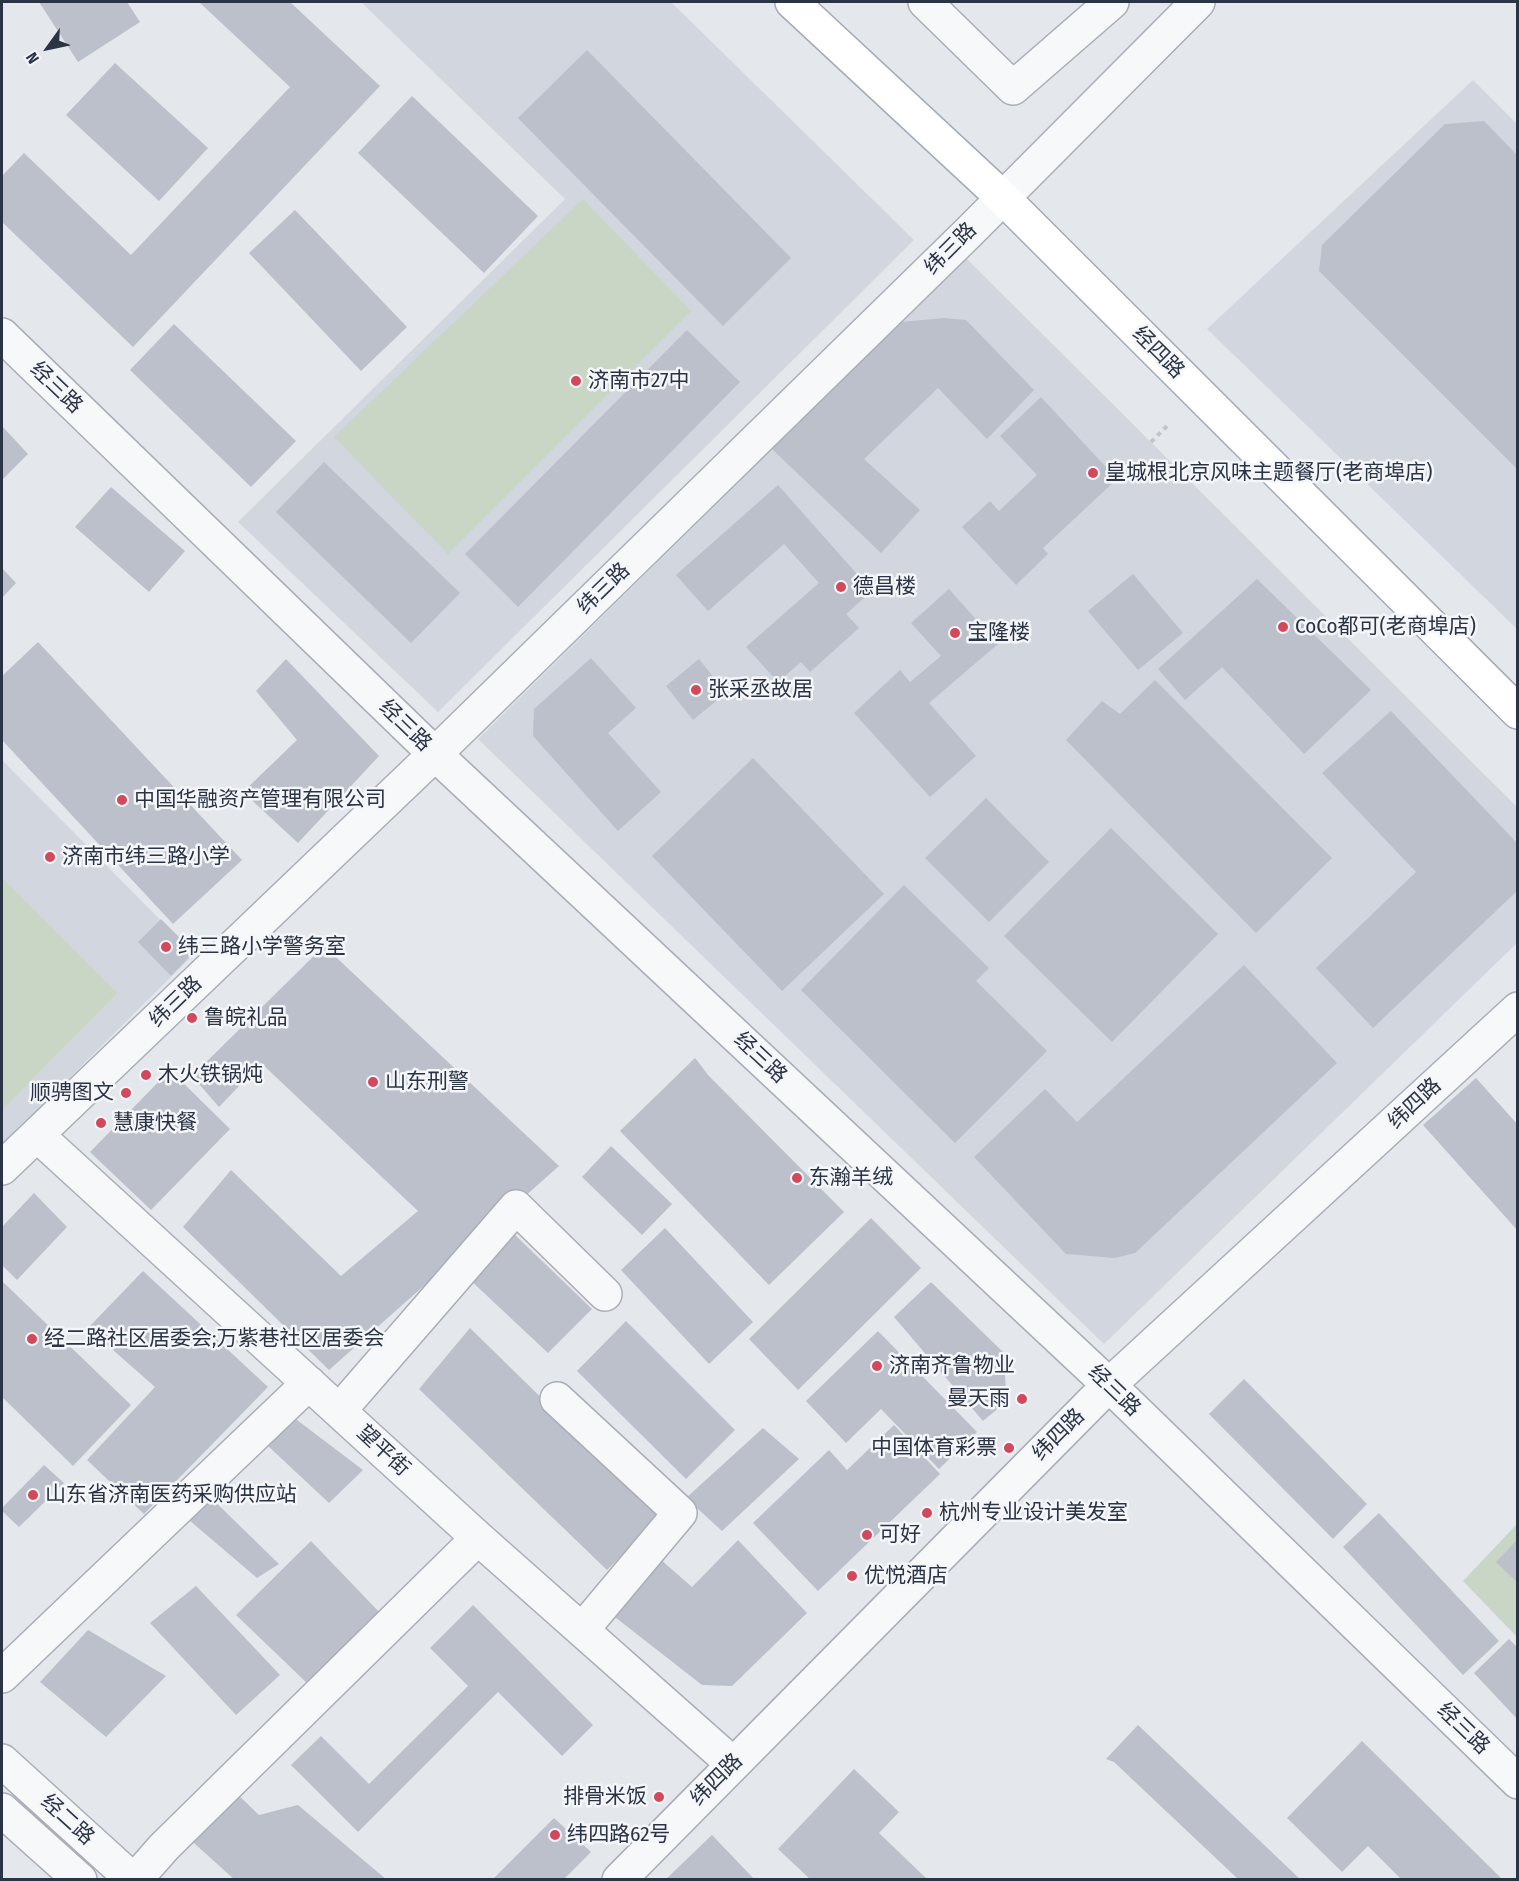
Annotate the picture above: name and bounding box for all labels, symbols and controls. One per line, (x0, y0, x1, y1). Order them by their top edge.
north arrow (18, 18, 78, 78)
text: N (22, 49, 43, 67)
street label: 纬三路 (920, 218, 982, 280)
street label: 经四路 (1127, 322, 1189, 384)
street label: 经三路 (25, 357, 87, 419)
place label: 济南市27中 (588, 368, 690, 394)
marker: 济南市27中 (569, 374, 583, 388)
place label: 皇城根北京风味主题餐厅(老商埠店) (1105, 460, 1432, 486)
marker: 皇城根北京风味主题餐厅(老商埠店) (1086, 466, 1100, 480)
street label: 纬三路 (573, 558, 635, 620)
place label: 德昌楼 (853, 574, 916, 600)
marker: 德昌楼 (834, 580, 848, 594)
place label: CoCo都可(老商埠店) (1295, 614, 1476, 640)
place label: 宝隆楼 (967, 620, 1030, 646)
marker: CoCo都可(老商埠店) (1276, 620, 1290, 634)
marker: 宝隆楼 (948, 626, 962, 640)
place label: 张采丞故居 (708, 677, 813, 703)
marker: 张采丞故居 (689, 683, 703, 697)
street label: 经三路 (374, 695, 436, 757)
place label: 中国华融资产管理有限公司 (134, 787, 386, 813)
marker: 中国华融资产管理有限公司 (115, 793, 129, 807)
place label: 济南市纬三路小学 (62, 844, 230, 870)
marker: 济南市纬三路小学 (43, 850, 57, 864)
place label: 纬三路小学警务室 (178, 934, 346, 960)
marker: 纬三路小学警务室 (159, 940, 173, 954)
street label: 纬三路 (145, 971, 207, 1033)
place label: 鲁皖礼品 (204, 1005, 288, 1031)
marker: 鲁皖礼品 (185, 1011, 199, 1025)
street label: 经三路 (728, 1027, 792, 1089)
place label: 木火铁锅炖 (158, 1062, 263, 1088)
marker: 木火铁锅炖 (139, 1068, 153, 1082)
place label: 山东刑警 (385, 1069, 469, 1095)
street label: 纬四路 (1383, 1073, 1447, 1135)
marker: 山东刑警 (366, 1075, 380, 1089)
place label: 顺骋图文 (30, 1080, 114, 1106)
marker: 顺骋图文 (119, 1086, 133, 1100)
place label: 慧康快餐 (113, 1110, 197, 1136)
marker: 慧康快餐 (94, 1116, 108, 1130)
place label: 东瀚羊绒 (809, 1165, 893, 1191)
marker: 东瀚羊绒 (790, 1171, 804, 1185)
place label: 经二路社区居委会;万紫巷社区居委会 (44, 1326, 384, 1352)
marker: 经二路社区居委会;万紫巷社区居委会 (25, 1332, 39, 1346)
place label: 济南齐鲁物业 (889, 1353, 1015, 1379)
marker: 济南齐鲁物业 (870, 1359, 884, 1373)
street label: 经三路 (1083, 1360, 1145, 1422)
place label: 曼天雨 (947, 1386, 1010, 1412)
marker: 曼天雨 (1015, 1392, 1029, 1406)
street label: 纬四路 (1028, 1404, 1090, 1466)
street label: 望平街 (351, 1420, 415, 1482)
place label: 中国体育彩票 (871, 1435, 997, 1461)
marker: 中国体育彩票 (1002, 1441, 1016, 1455)
place label: 山东省济南医药采购供应站 (45, 1482, 297, 1508)
marker: 山东省济南医药采购供应站 (26, 1488, 40, 1502)
place label: 杭州专业设计美发室 (939, 1500, 1128, 1526)
marker: 杭州专业设计美发室 (920, 1506, 934, 1520)
place label: 可好 (879, 1522, 921, 1548)
marker: 可好 (860, 1528, 874, 1542)
place label: 优悦酒店 (864, 1563, 948, 1589)
marker: 优悦酒店 (845, 1569, 859, 1583)
street label: 经三路 (1432, 1698, 1494, 1760)
street label: 纬四路 (686, 1749, 748, 1811)
place label: 排骨米饭 (563, 1784, 647, 1810)
street label: 经二路 (35, 1790, 99, 1850)
marker: 排骨米饭 (652, 1790, 666, 1804)
place label: 纬四路62号 (567, 1822, 670, 1848)
marker: 纬四路62号 (548, 1828, 562, 1842)

